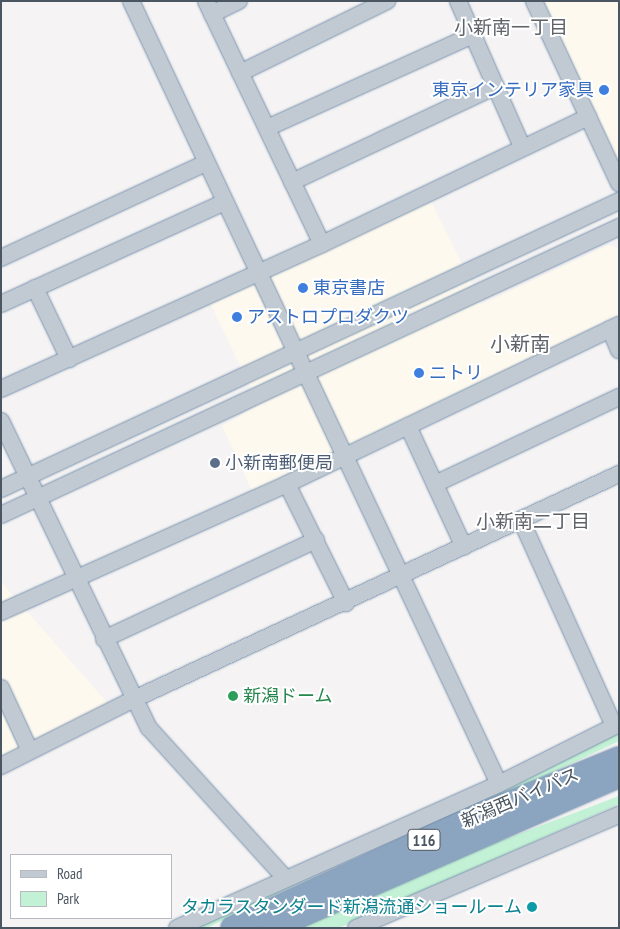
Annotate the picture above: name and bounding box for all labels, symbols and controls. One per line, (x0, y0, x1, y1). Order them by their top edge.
district label: 小新南一丁目 (454, 17, 568, 39)
place label: 東京インテリア家具 (432, 79, 594, 101)
marker: 東京インテリア家具 (598, 84, 610, 96)
place label: 東京書店 (313, 277, 385, 299)
marker: 東京書店 (297, 282, 309, 294)
place label: アストロプロダクツ (247, 306, 409, 328)
marker: アストロプロダクツ (231, 311, 243, 323)
district label: 小新南 (490, 332, 550, 356)
place label: ニトリ (429, 362, 483, 384)
marker: ニトリ (413, 367, 425, 379)
place label: 小新南郵便局 (225, 452, 333, 474)
marker: 小新南郵便局 (209, 457, 221, 469)
district label: 小新南二丁目 (476, 511, 590, 533)
place label: 新潟ドーム (243, 685, 333, 707)
marker: 新潟ドーム (227, 690, 239, 702)
street label: 新潟西バイパス (458, 763, 582, 833)
road number: 116 (406, 826, 442, 854)
legend (10, 854, 172, 919)
text: Road (57, 864, 83, 883)
text: Park (57, 889, 79, 908)
place label: タカラスタンダード新潟流通ショールーム (180, 896, 522, 918)
marker: タカラスタンダード新潟流通ショールーム (526, 901, 538, 913)

